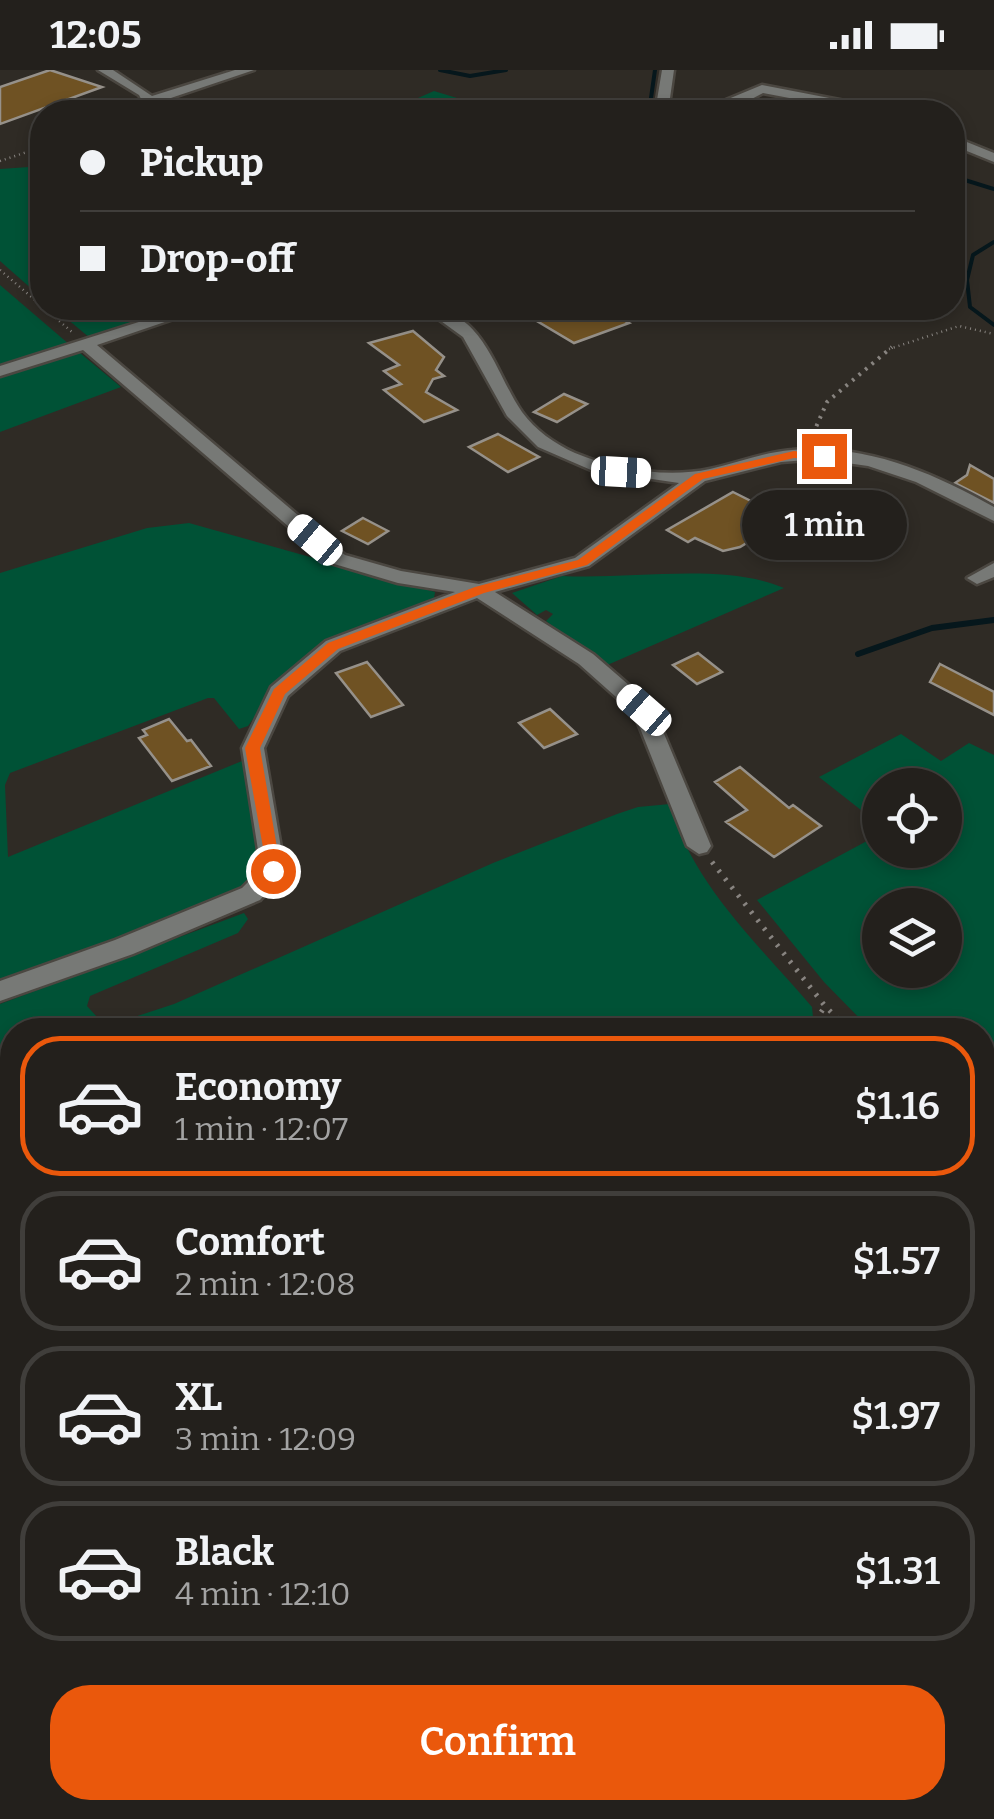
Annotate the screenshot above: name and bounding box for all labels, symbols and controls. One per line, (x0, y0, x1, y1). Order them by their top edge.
text: 12:05 (50, 12, 142, 58)
text: Pickup (140, 140, 264, 186)
text: Drop-off (140, 236, 295, 282)
route end (802, 434, 847, 479)
car (590, 455, 652, 489)
callout: 1 min (742, 491, 906, 561)
text: 1 min (784, 506, 865, 544)
car (282, 509, 348, 571)
car (612, 679, 676, 741)
map controls (862, 768, 962, 988)
button: locate (862, 768, 962, 868)
route start (251, 849, 296, 894)
button: layers (862, 888, 962, 988)
icon: car (55, 1061, 145, 1151)
text: Economy (175, 1064, 341, 1110)
text: $1.16 (855, 1083, 940, 1129)
text: 1 min · 12:07 (175, 1110, 348, 1148)
icon: car (55, 1216, 145, 1306)
text: Comfort (175, 1219, 325, 1265)
text: $1.57 (852, 1238, 940, 1284)
text: 2 min · 12:08 (175, 1265, 356, 1303)
icon: car (55, 1371, 145, 1461)
text: XL (175, 1374, 222, 1420)
text: $1.97 (851, 1393, 940, 1439)
text: 3 min · 12:09 (175, 1420, 356, 1458)
icon: car (55, 1526, 145, 1616)
text: Black (175, 1529, 274, 1575)
text: $1.31 (854, 1548, 940, 1594)
text: 4 min · 12:10 (175, 1575, 351, 1613)
button: Confirm (50, 1685, 945, 1800)

